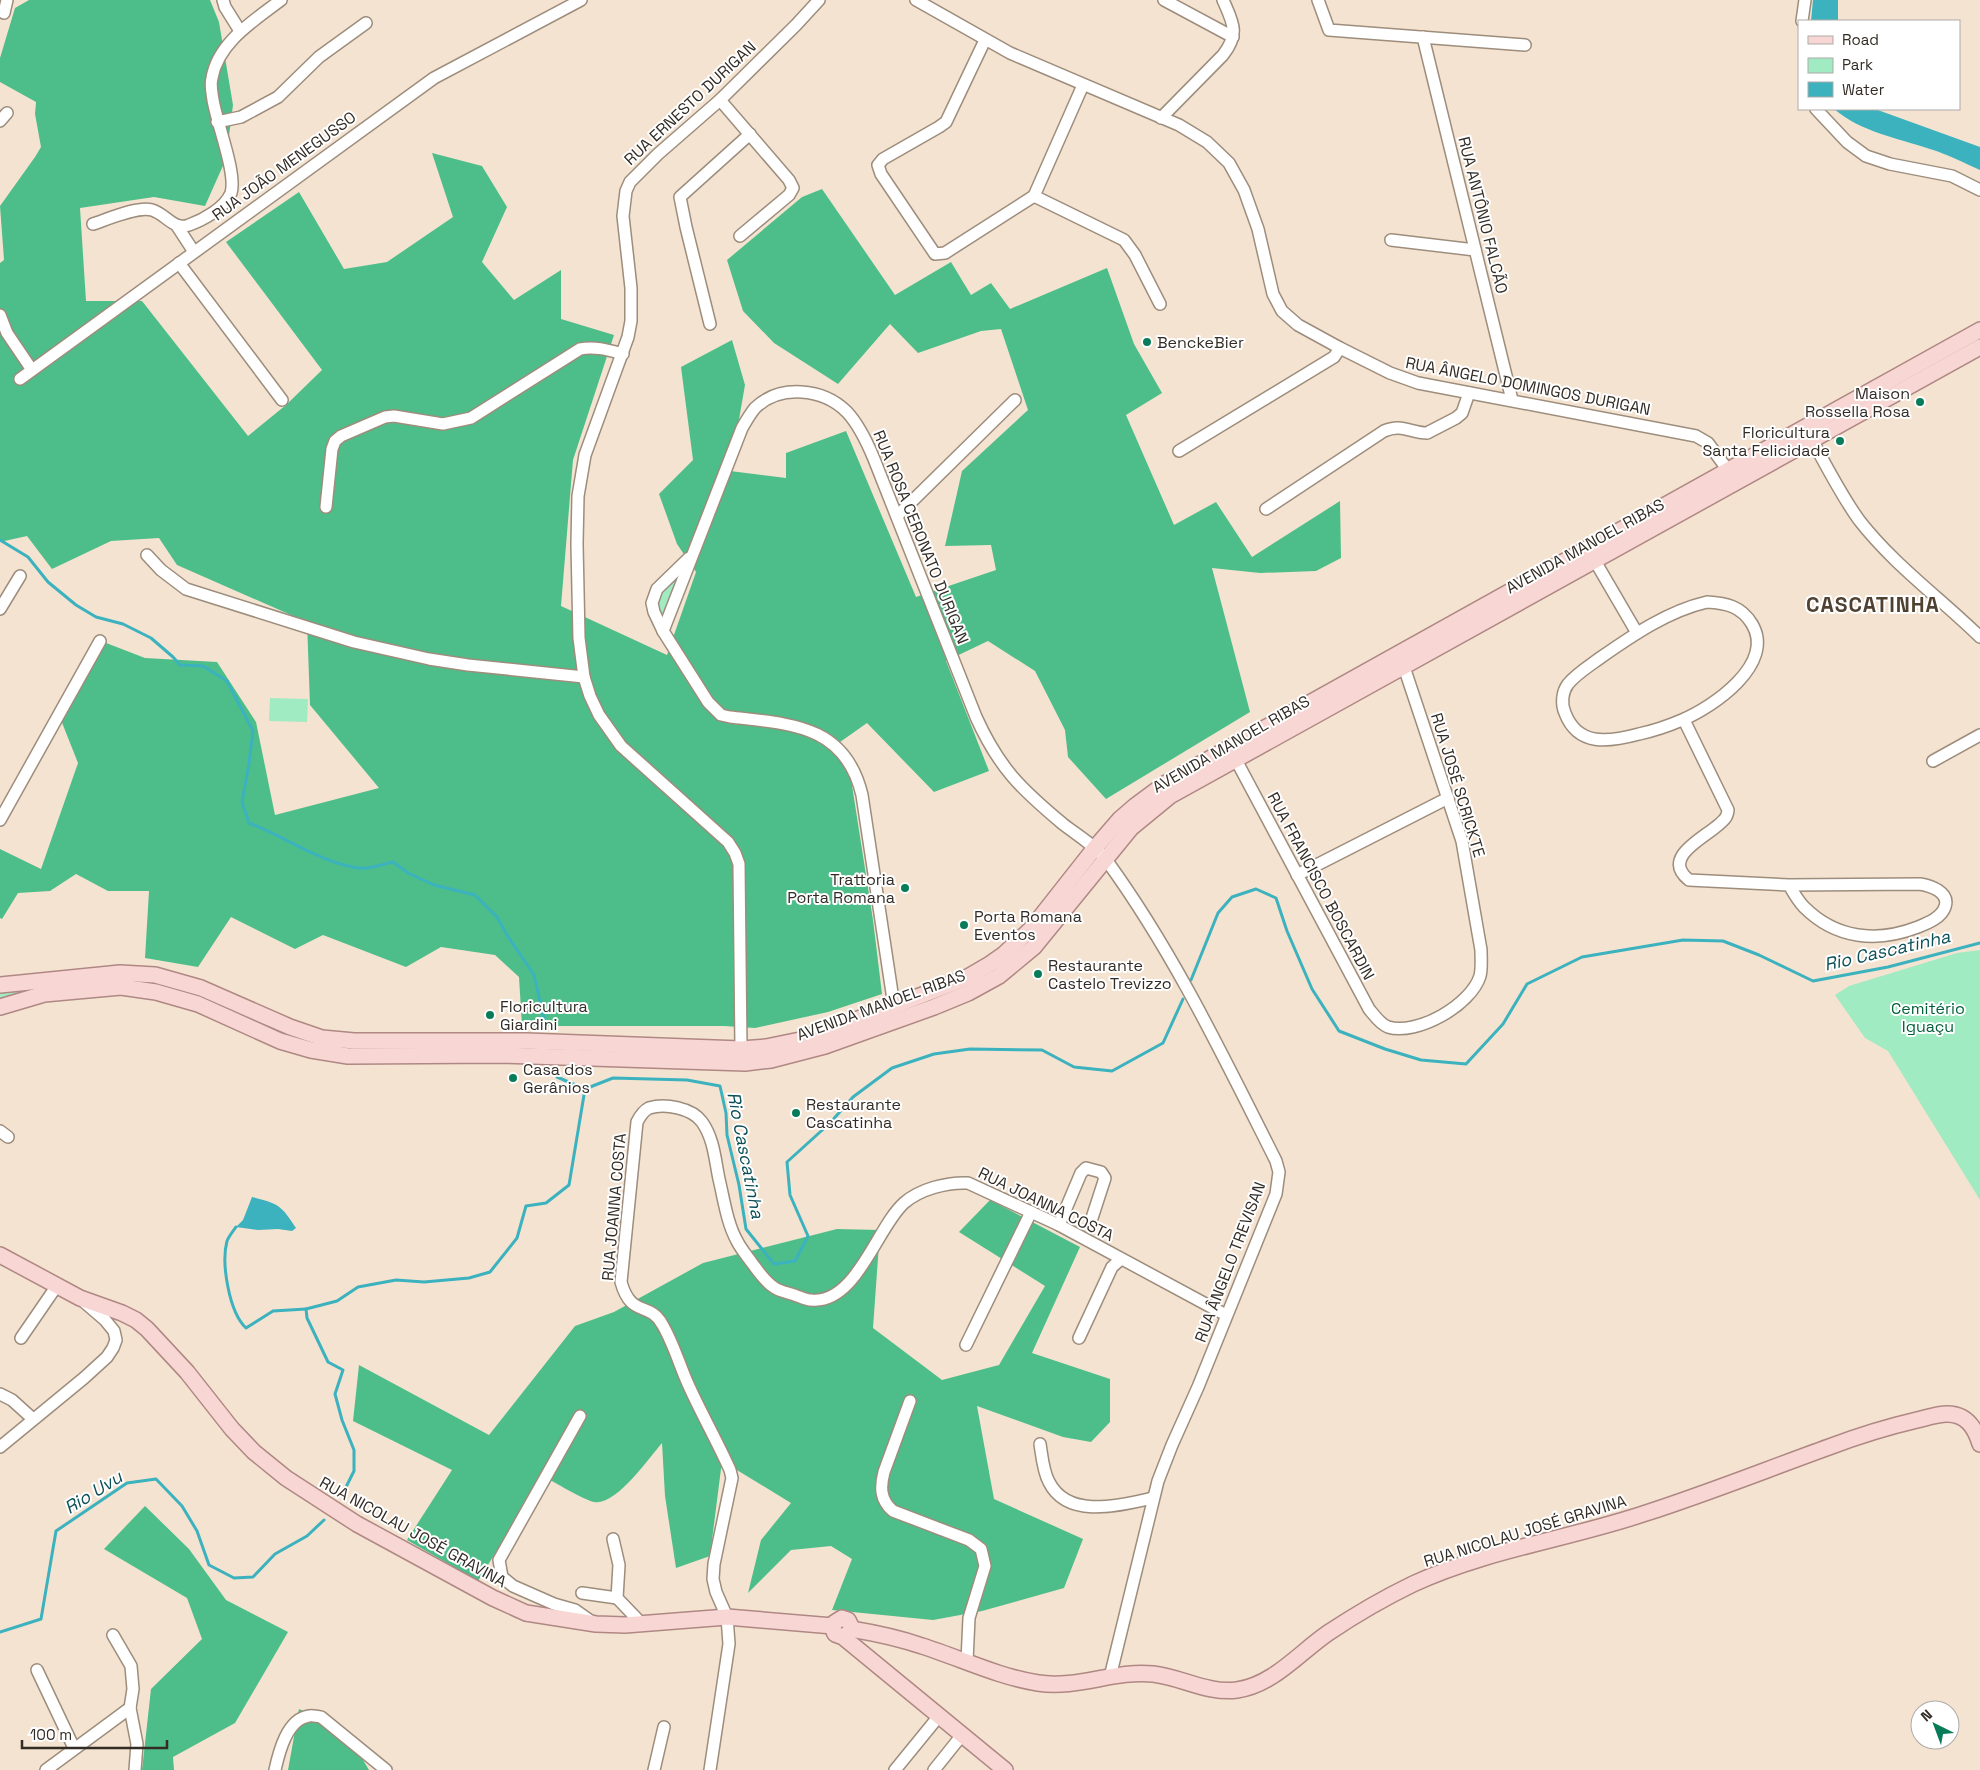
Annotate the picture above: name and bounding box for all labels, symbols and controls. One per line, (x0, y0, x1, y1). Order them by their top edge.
legend (1798, 20, 1960, 110)
text: Road (1842, 30, 1879, 49)
street label: RUA ERNESTO DURIGAN (620, 36, 760, 170)
text: Park (1842, 55, 1873, 74)
text: Water (1842, 80, 1885, 99)
street label: RUA JOÃO MENEGUSSO (208, 107, 360, 225)
street label: RUA ANTÔNIO FALCÃO (1453, 134, 1513, 296)
place label: BenckeBier (1157, 332, 1244, 353)
marker: BenckeBier (1141, 336, 1153, 348)
street label: RUA ÂNGELO DOMINGOS DURIGAN (1404, 352, 1652, 420)
place label: Maison Rossella Rosa (1805, 383, 1910, 422)
marker: Maison Rossella Rosa (1914, 396, 1926, 408)
place label: Floricultura Santa Felicidade (1702, 422, 1830, 461)
street label: RUA ROSA CERONATO DURIGAN (868, 427, 974, 647)
marker: Floricultura Santa Felicidade (1834, 435, 1846, 447)
street label: AVENIDA MANOEL RIBAS (1502, 494, 1668, 598)
district label: CASCATINHA (1806, 591, 1940, 618)
street label: AVENIDA MANOEL RIBAS (1149, 690, 1314, 798)
street label: RUA JOSÉ SCRICKTE (1426, 710, 1490, 860)
street label: RUA FRANCISCO BOSCARDIN (1263, 789, 1379, 983)
place label: Trattoria Porta Romana (787, 869, 895, 908)
marker: Trattoria Porta Romana (899, 882, 911, 894)
place label: Porta Romana Eventos (974, 906, 1082, 945)
marker: Porta Romana Eventos (958, 919, 970, 931)
water label: Rio Cascatinha (1822, 924, 1953, 976)
place label: Restaurante Castelo Trevizzo (1048, 955, 1172, 994)
street label: AVENIDA MANOEL RIBAS (794, 965, 968, 1045)
marker: Restaurante Castelo Trevizzo (1032, 968, 1044, 980)
place label: Floricultura Giardini (500, 996, 588, 1035)
park label: Cemitério Iguaçu (1891, 998, 1965, 1037)
marker: Floricultura Giardini (484, 1009, 496, 1021)
place label: Casa dos Gerânios (523, 1059, 593, 1098)
marker: Casa dos Gerânios (507, 1072, 519, 1084)
water label: Rio Cascatinha (722, 1090, 770, 1221)
place label: Restaurante Cascatinha (806, 1094, 901, 1133)
marker: Restaurante Cascatinha (790, 1107, 802, 1119)
street label: RUA JOANNA COSTA (597, 1132, 631, 1282)
street label: RUA JOANNA COSTA (975, 1162, 1117, 1246)
street label: RUA ÂNGELO TREVISAN (1190, 1179, 1270, 1345)
water label: Rio Uvu (60, 1465, 127, 1519)
street label: RUA NICOLAU JOSÉ GRAVINA (316, 1472, 510, 1592)
street label: RUA NICOLAU JOSÉ GRAVINA (1421, 1490, 1629, 1572)
north arrow (1910, 1700, 1960, 1750)
text: N (1917, 1706, 1936, 1725)
scale bar (22, 1718, 168, 1750)
text: 100 m (30, 1725, 72, 1744)

